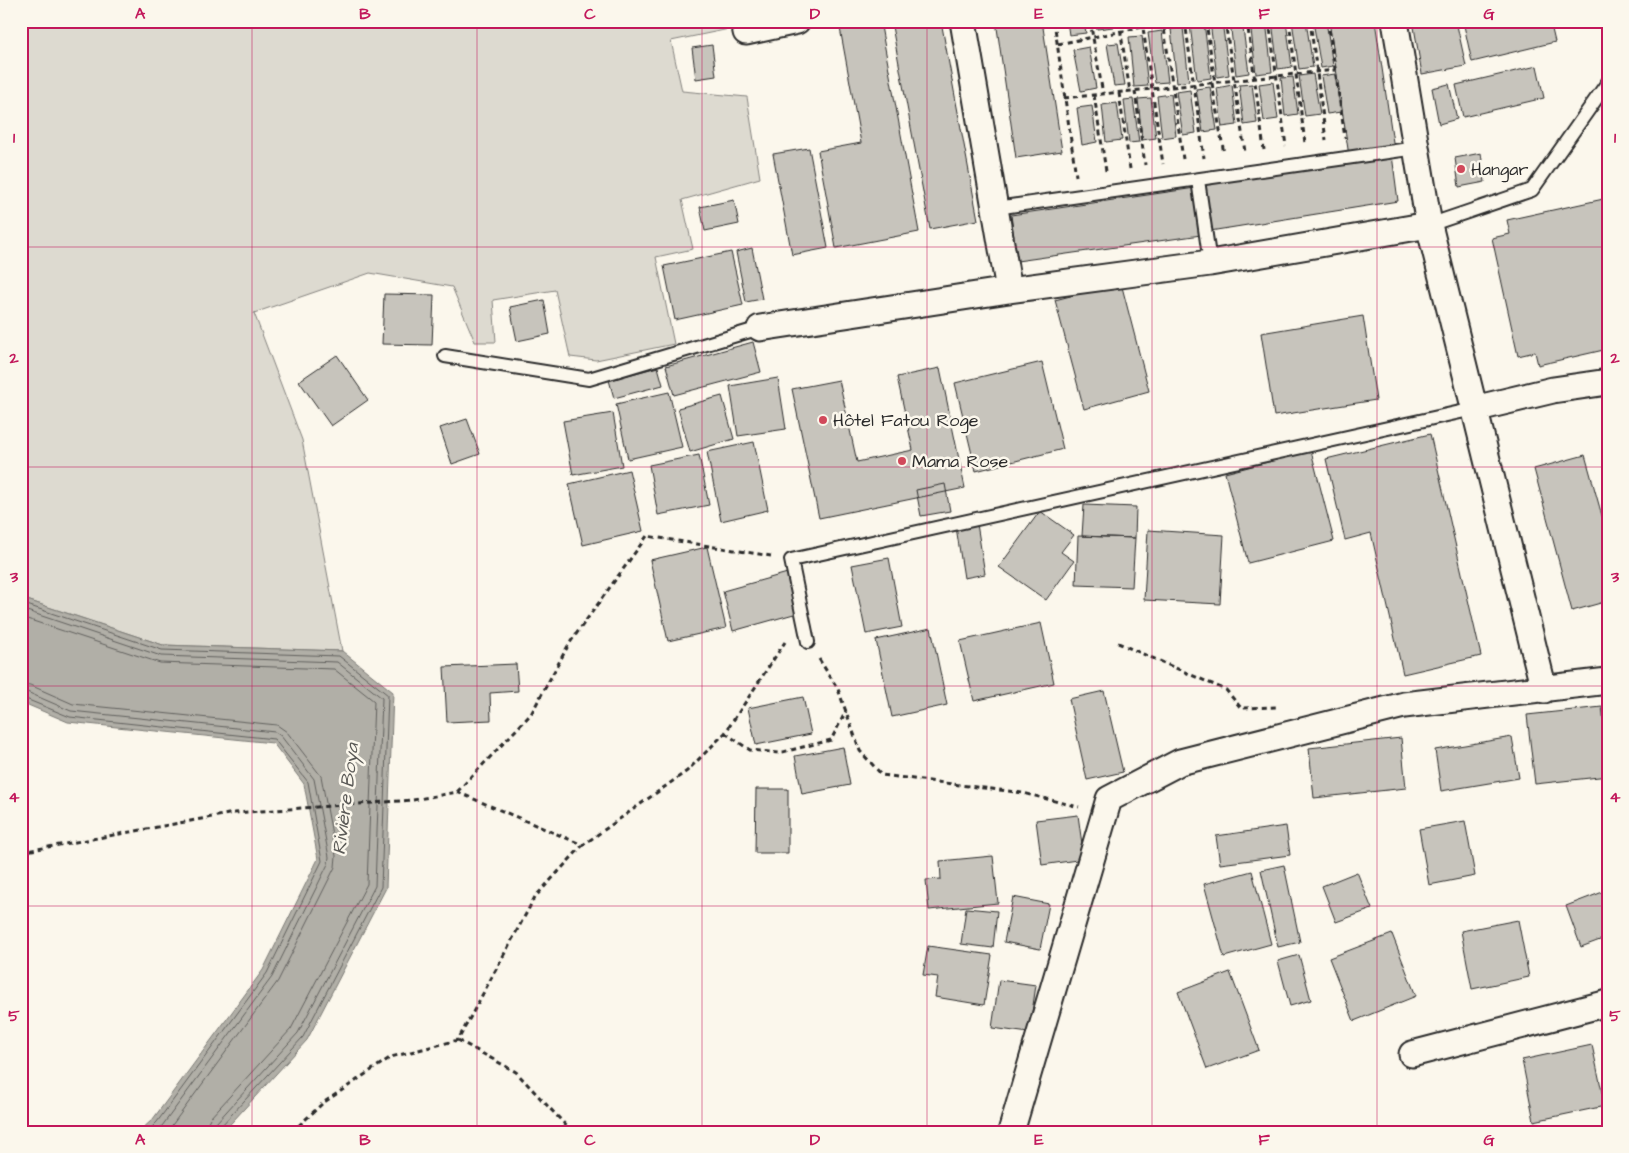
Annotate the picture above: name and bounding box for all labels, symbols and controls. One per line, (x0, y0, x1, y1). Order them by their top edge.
text: A (135, 3, 146, 25)
text: B (359, 3, 371, 25)
text: C (584, 3, 596, 25)
text: D (810, 3, 821, 25)
text: E (1034, 3, 1044, 25)
text: F (1258, 3, 1270, 25)
text: G (1483, 3, 1495, 25)
text: 1 (13, 127, 16, 149)
text: 1 (1614, 127, 1617, 149)
place label: Hangar (1471, 157, 1528, 183)
marker: Hangar (1455, 163, 1467, 175)
text: 2 (8, 347, 19, 369)
text: 2 (1609, 347, 1620, 369)
place label: Hôtel Fatou Roge (833, 408, 979, 434)
marker: Hôtel Fatou Roge (817, 414, 829, 426)
place label: Mama Rose (912, 449, 1008, 474)
marker: Mama Rose (896, 455, 908, 467)
text: 3 (9, 566, 19, 588)
text: 3 (1610, 566, 1620, 588)
water label: Rivière Boya (326, 740, 366, 856)
text: 4 (9, 786, 20, 808)
text: 4 (1610, 786, 1621, 808)
text: 5 (8, 1005, 20, 1027)
text: 5 (1609, 1005, 1621, 1027)
text: A (135, 1129, 146, 1151)
text: B (359, 1129, 371, 1151)
text: C (584, 1129, 596, 1151)
text: D (810, 1129, 821, 1151)
text: E (1034, 1129, 1044, 1151)
text: F (1258, 1129, 1270, 1151)
text: G (1483, 1129, 1495, 1151)

